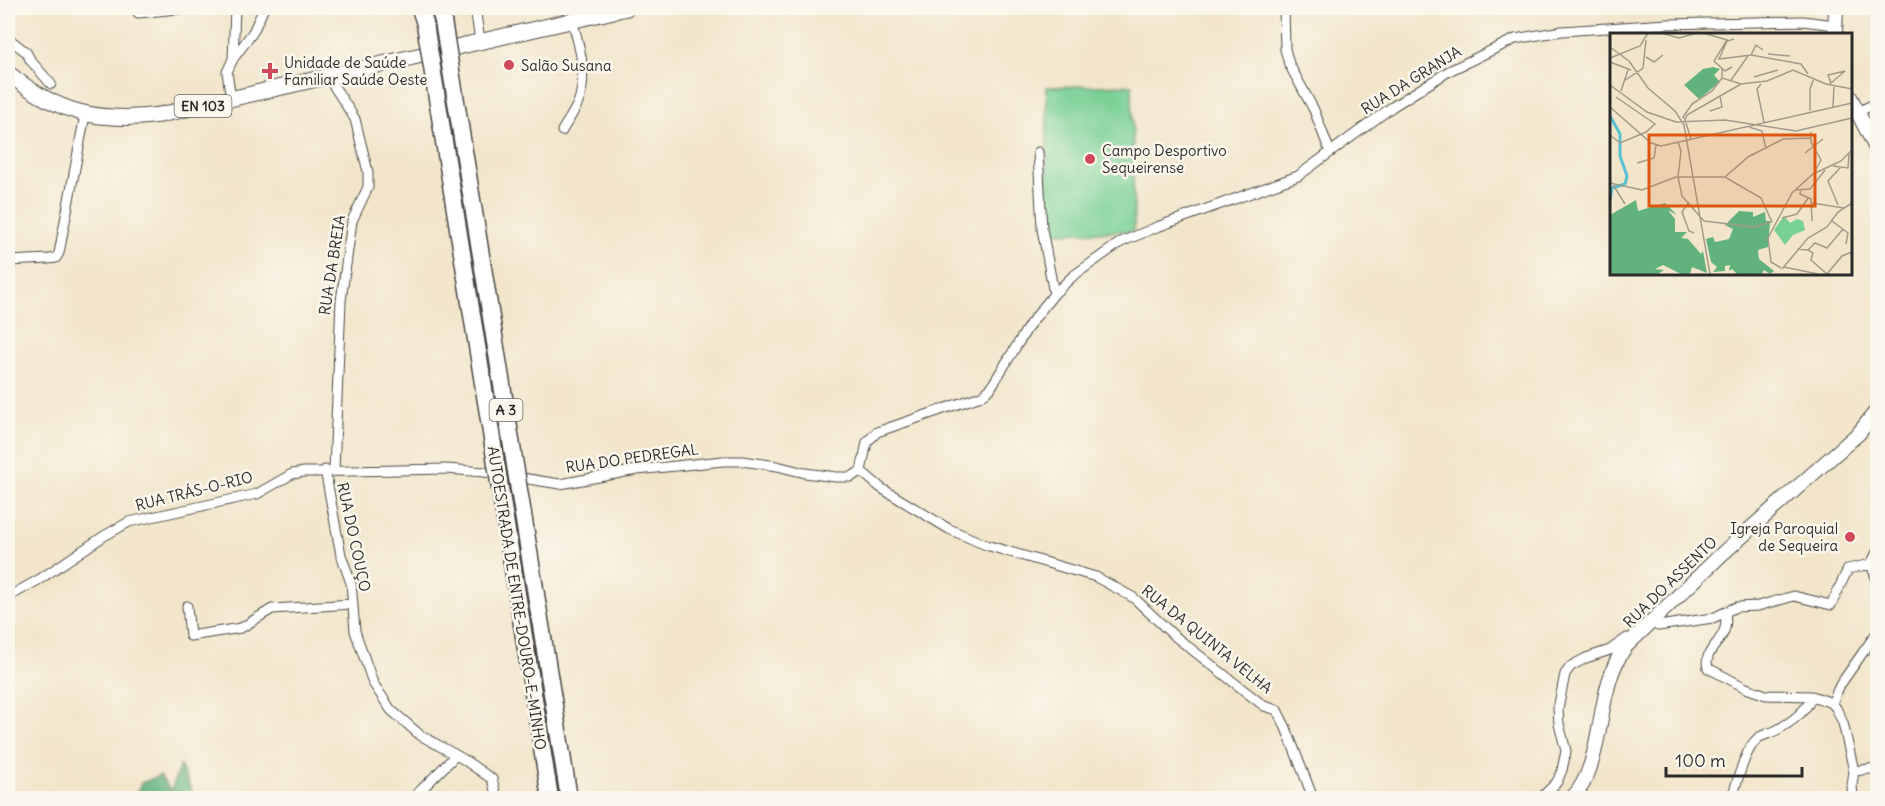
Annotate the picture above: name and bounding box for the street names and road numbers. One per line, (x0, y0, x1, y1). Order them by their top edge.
street label: RUA DA GRANJA (1357, 41, 1465, 118)
road number: EN 103 (174, 95, 232, 117)
street label: RUA DA BREIA (315, 213, 349, 316)
road number: A 3 (490, 399, 522, 421)
street label: RUA DO PEDREGAL (564, 439, 700, 477)
street label: AUTOESTRADA DE ENTRE-DOURO-E-MINHO (484, 445, 550, 751)
street label: RUA TRÁS-O-RIO (133, 467, 255, 515)
street label: RUA DO COUÇO (333, 481, 375, 593)
street label: RUA DO ASSENTO (1619, 532, 1721, 632)
street label: RUA DA QUINTA VELHA (1138, 580, 1276, 698)

